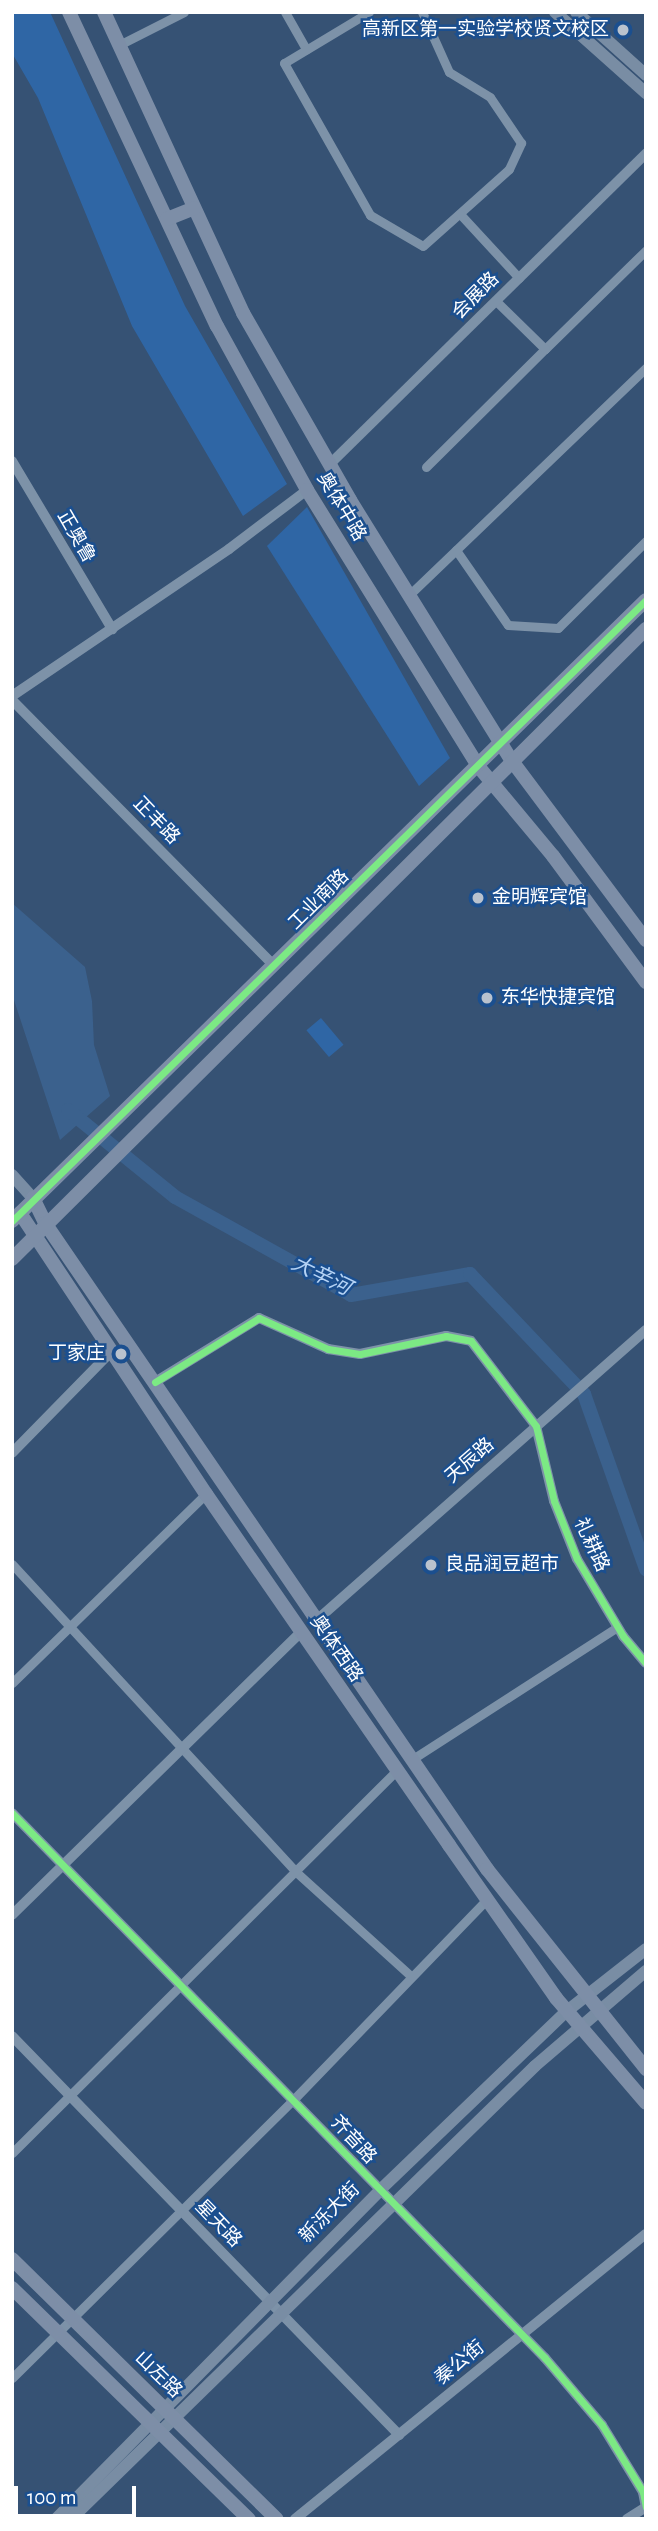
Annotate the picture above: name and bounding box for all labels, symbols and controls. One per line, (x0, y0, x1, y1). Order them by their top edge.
place label: 高新区第一实验学校贤文校区 (362, 19, 609, 41)
marker: 高新区第一实验学校贤文校区 (615, 22, 631, 38)
street label: 会展路 (448, 268, 504, 324)
street label: 奥体中路 (312, 469, 370, 545)
street label: 正奥鲁 (52, 507, 100, 567)
street label: 正丰路 (128, 793, 184, 849)
street label: 工业南路 (284, 865, 354, 935)
place label: 金明辉宾馆 (492, 887, 587, 909)
marker: 金明辉宾馆 (470, 890, 486, 906)
place label: 东华快捷宾馆 (501, 987, 615, 1009)
marker: 东华快捷宾馆 (479, 990, 495, 1006)
water label: 大辛河 (287, 1251, 355, 1301)
place label: 丁家庄 (48, 1343, 105, 1365)
marker: 丁家庄 (111, 1344, 131, 1364)
street label: 天辰路 (441, 1434, 499, 1488)
street label: 礼耕路 (569, 1514, 613, 1576)
place label: 良品润豆超市 (445, 1554, 559, 1576)
marker: 良品润豆超市 (423, 1557, 439, 1573)
street label: 奥体西路 (305, 1611, 367, 1687)
street label: 齐音路 (325, 2111, 381, 2169)
street label: 新泺大街 (295, 2178, 365, 2248)
street label: 星天路 (190, 2196, 246, 2252)
street label: 秦公街 (431, 2336, 489, 2390)
street label: 山左路 (130, 2347, 186, 2403)
scale bar (18, 2472, 140, 2516)
text: 100 m (27, 2487, 77, 2508)

